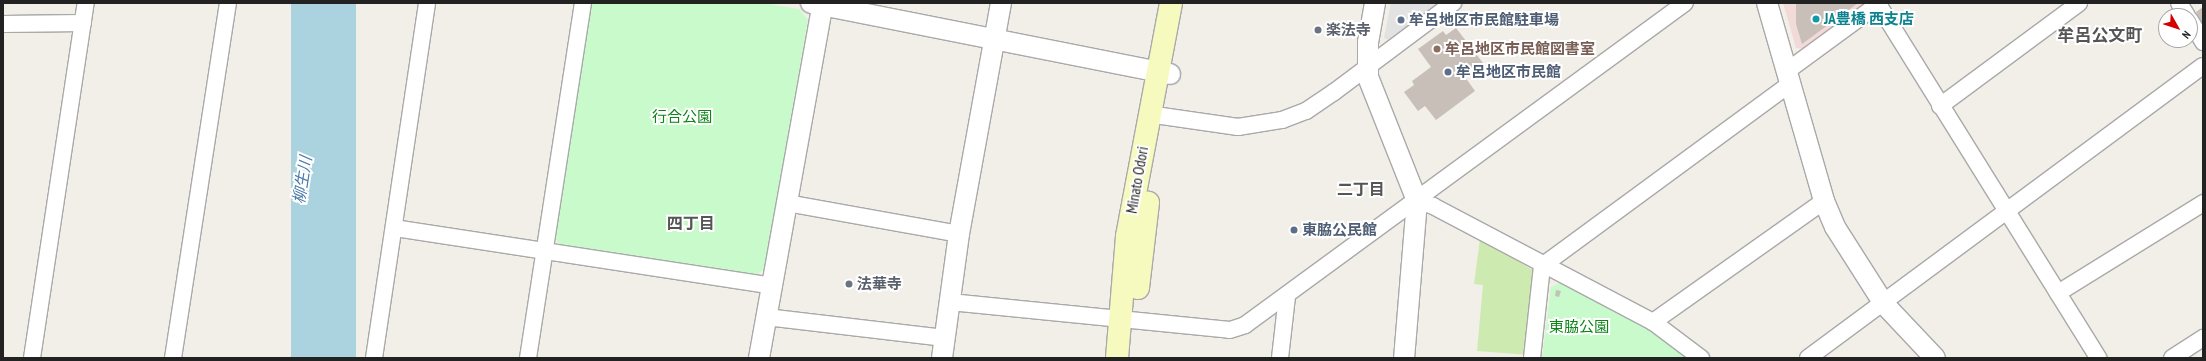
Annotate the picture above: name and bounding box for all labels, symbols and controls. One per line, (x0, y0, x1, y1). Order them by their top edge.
north arrow (2158, 8, 2198, 48)
place label: JA豊橋 西支店 (1824, 10, 1914, 28)
place label: 牟呂地区市民館駐車場 (1409, 11, 1559, 29)
marker: JA豊橋 西支店 (1811, 14, 1821, 24)
marker: 牟呂地区市民館駐車場 (1396, 15, 1406, 25)
place label: 楽法寺 (1326, 21, 1371, 39)
marker: 楽法寺 (1313, 25, 1323, 35)
district label: 牟呂公文町 (2058, 26, 2142, 46)
text: N (2179, 28, 2194, 42)
place label: 牟呂地区市民館図書室 (1445, 40, 1595, 58)
marker: 牟呂地区市民館図書室 (1432, 44, 1442, 54)
place label: 牟呂地区市民館 (1456, 63, 1561, 81)
marker: 牟呂地区市民館 (1443, 67, 1453, 77)
park label: 行合公園 (652, 108, 712, 126)
street label: Minato Odori (1122, 145, 1152, 215)
water label: 柳生川 (289, 155, 315, 205)
district label: 二丁目 (1337, 179, 1385, 199)
district label: 四丁目 (667, 213, 715, 233)
place label: 東脇公民館 (1302, 221, 1377, 239)
marker: 東脇公民館 (1289, 225, 1299, 235)
place label: 法華寺 (857, 275, 902, 293)
marker: 法華寺 (844, 279, 854, 289)
park label: 東脇公園 (1549, 318, 1609, 336)

